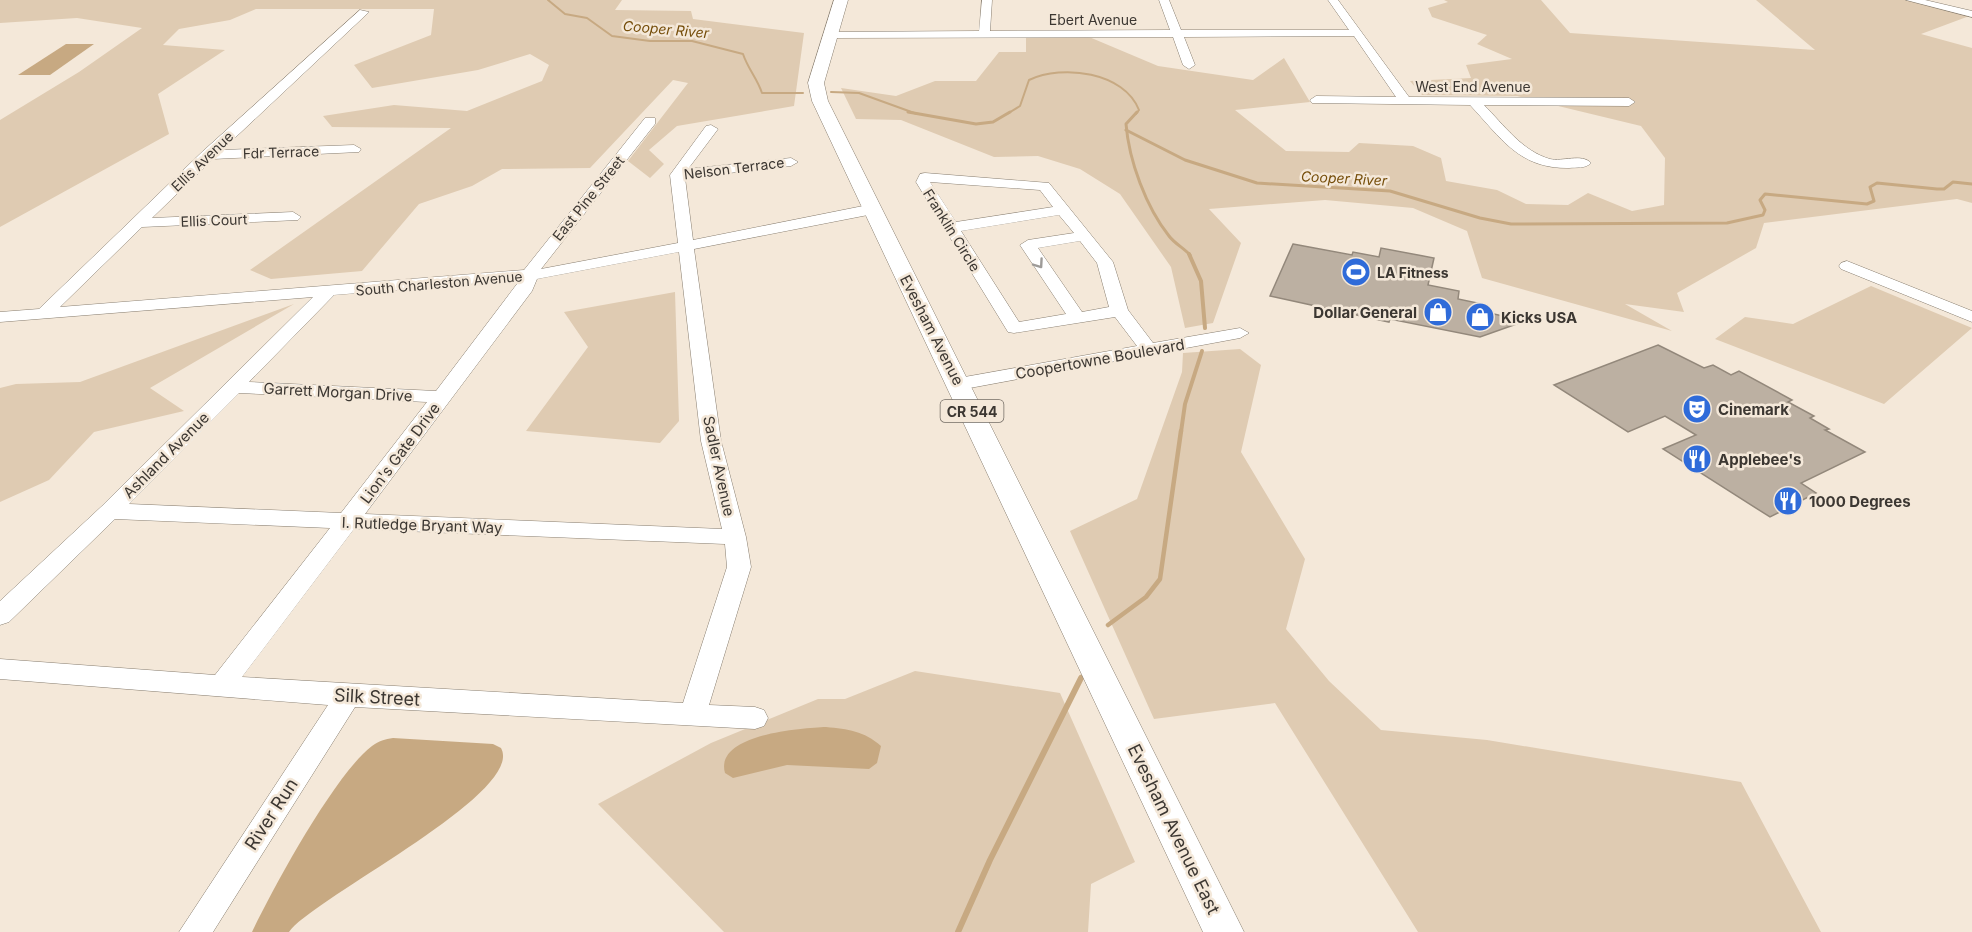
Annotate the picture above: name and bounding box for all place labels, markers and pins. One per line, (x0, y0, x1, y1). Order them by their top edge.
sports icon: LA Fitness (1340, 256, 1372, 288)
place label: LA Fitness (1377, 264, 1449, 281)
shop icon: Dollar General (1422, 296, 1454, 328)
shop icon: Kicks USA (1464, 301, 1496, 333)
place label: Dollar General (1313, 303, 1417, 322)
place label: Kicks USA (1501, 308, 1577, 327)
theatre icon: Cinemark (1681, 393, 1713, 425)
place label: Cinemark (1718, 400, 1789, 419)
restaurant icon: Applebee's (1681, 443, 1713, 475)
place label: Applebee's (1718, 450, 1802, 469)
restaurant icon: 1000 Degrees (1772, 485, 1804, 517)
place label: 1000 Degrees (1809, 492, 1911, 511)

